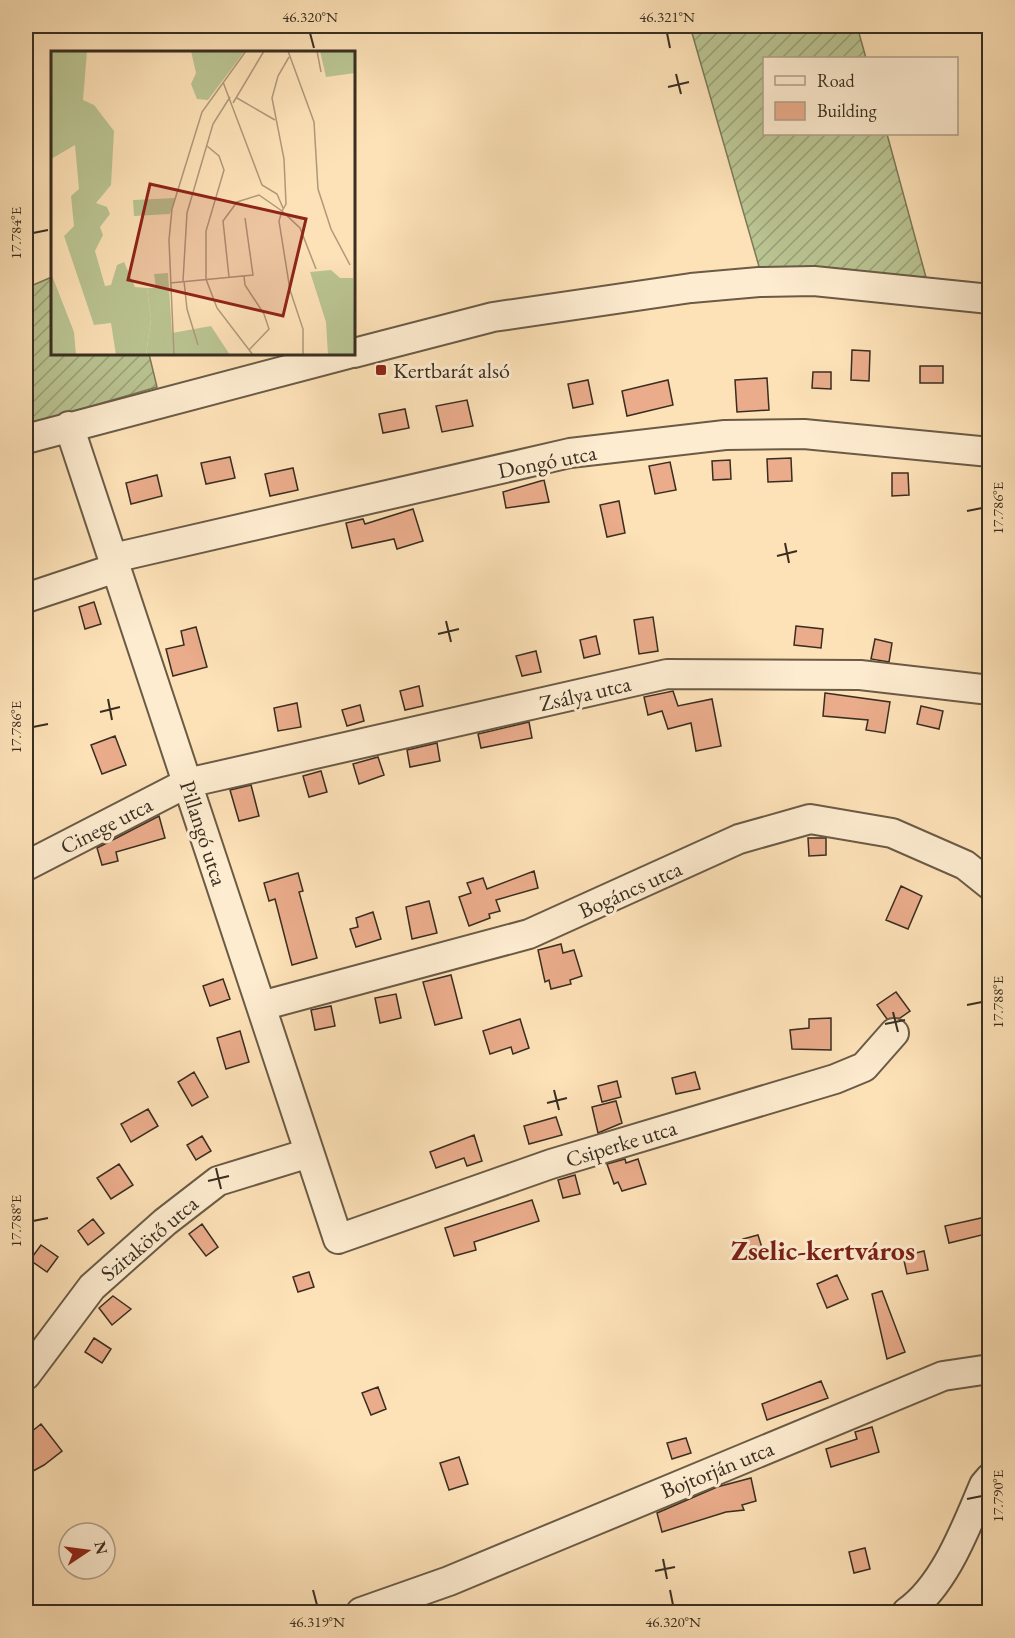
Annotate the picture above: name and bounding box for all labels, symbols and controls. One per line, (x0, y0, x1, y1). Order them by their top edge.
text: 46.320°N (282, 7, 338, 26)
text: 46.321°N (639, 7, 695, 26)
inset map (51, 51, 356, 356)
legend (763, 57, 958, 135)
text: Road (817, 69, 856, 92)
text: Building (817, 99, 877, 122)
text: 17.784°E (6, 206, 25, 259)
place label: Kertbarát alsó (393, 356, 510, 385)
marker: Kertbarát alsó (374, 363, 388, 377)
street label: Dongó utca (495, 438, 599, 485)
text: 17.786°E (988, 481, 1007, 534)
street label: Zsálya utca (537, 669, 634, 718)
text: 17.786°E (6, 700, 25, 753)
street label: Pillangó utca (173, 777, 234, 890)
street label: Cinege utca (55, 790, 157, 861)
street label: Bogáncs utca (574, 854, 687, 925)
text: 17.788°E (988, 975, 1007, 1028)
street label: Csiperke utca (562, 1113, 680, 1174)
street label: Szitakötő utca (94, 1189, 204, 1288)
text: 17.788°E (6, 1194, 25, 1247)
district label: Zselic-kertváros (731, 1232, 915, 1268)
street label: Bojtorján utca (656, 1434, 778, 1505)
text: 17.790°E (988, 1469, 1007, 1522)
north arrow (57, 1521, 117, 1581)
text: N (89, 1539, 113, 1556)
text: 46.319°N (289, 1612, 345, 1631)
text: 46.320°N (645, 1612, 701, 1631)

